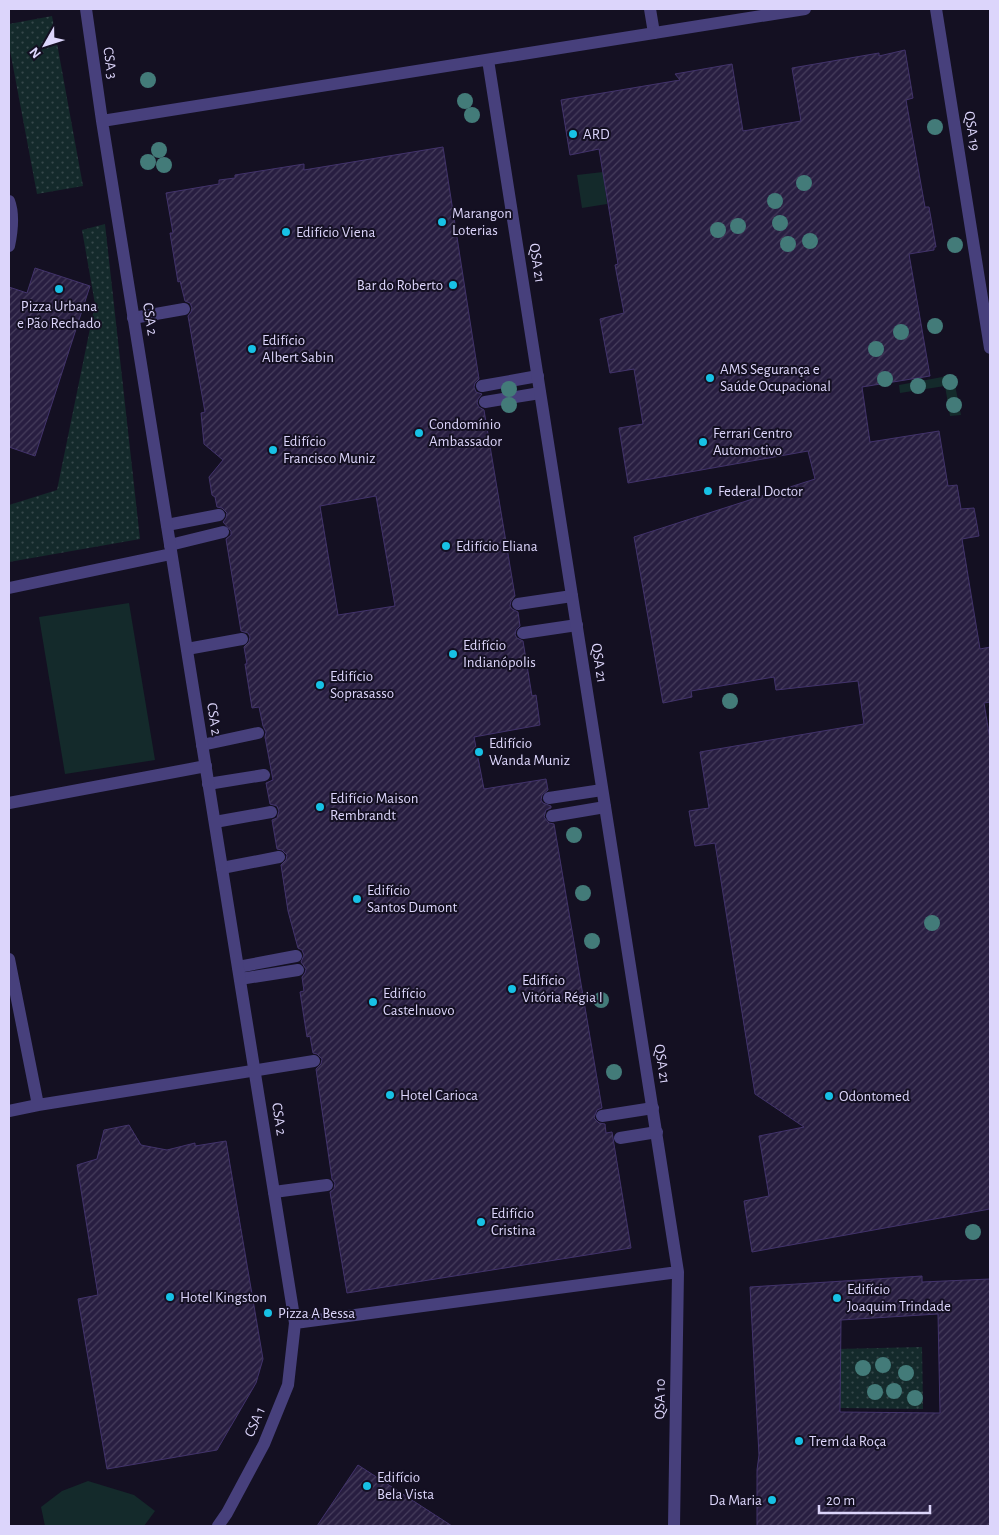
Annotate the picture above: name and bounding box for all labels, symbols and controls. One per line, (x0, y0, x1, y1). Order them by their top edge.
north arrow (20, 20, 70, 70)
text: N (27, 44, 44, 61)
street label: CSA 3 (100, 46, 120, 80)
street label: QSA 19 (961, 110, 983, 152)
place label: ARD (583, 127, 610, 142)
marker: ARD (567, 128, 579, 140)
place label: Marangon Loterias (452, 206, 512, 238)
marker: Marangon Loterias (436, 216, 448, 228)
place label: Edifício Viena (296, 225, 375, 240)
marker: Edifício Viena (280, 226, 292, 238)
street label: QSA 21 (526, 242, 548, 284)
place label: Bar do Roberto (357, 278, 443, 293)
marker: Bar do Roberto (447, 279, 459, 291)
marker: Pizza Urbana e Pão Rechado (53, 283, 65, 295)
place label: Pizza Urbana e Pão Rechado (17, 299, 101, 331)
street label: CSA 2 (140, 302, 160, 337)
place label: Edifício Albert Sabin (262, 333, 334, 365)
marker: Edifício Albert Sabin (246, 343, 258, 355)
place label: AMS Segurança e Saúde Ocupacional (720, 362, 831, 394)
marker: AMS Segurança e Saúde Ocupacional (704, 372, 716, 384)
place label: Condomínio Ambassador (429, 417, 502, 449)
place label: Ferrari Centro Automotivo (713, 426, 792, 458)
marker: Condomínio Ambassador (413, 427, 425, 439)
place label: Edifício Francisco Muniz (283, 434, 375, 466)
marker: Ferrari Centro Automotivo (697, 436, 709, 448)
marker: Edifício Francisco Muniz (267, 444, 279, 456)
place label: Federal Doctor (718, 484, 803, 499)
marker: Federal Doctor (702, 485, 714, 497)
place label: Edifício Eliana (456, 539, 538, 554)
marker: Edifício Eliana (440, 540, 452, 552)
place label: Edifício Indianópolis (463, 638, 536, 670)
street label: QSA 21 (588, 642, 610, 684)
marker: Edifício Indianópolis (447, 648, 459, 660)
place label: Edifício Soprasasso (330, 669, 394, 701)
marker: Edifício Soprasasso (314, 679, 326, 691)
street label: CSA 2 (204, 702, 224, 737)
place label: Edifício Wanda Muniz (489, 736, 570, 768)
marker: Edifício Wanda Muniz (473, 746, 485, 758)
place label: Edifício Maison Rembrandt (330, 791, 418, 823)
marker: Edifício Maison Rembrandt (314, 801, 326, 813)
place label: Edifício Santos Dumont (367, 883, 457, 915)
marker: Edifício Santos Dumont (351, 893, 363, 905)
place label: Edifício Vitória Régia I (522, 973, 603, 1005)
marker: Edifício Vitória Régia I (506, 983, 518, 995)
place label: Edifício Castelnuovo (383, 986, 455, 1018)
marker: Edifício Castelnuovo (367, 996, 379, 1008)
street label: QSA 21 (651, 1043, 673, 1085)
place label: Hotel Carioca (400, 1088, 478, 1103)
marker: Hotel Carioca (384, 1089, 396, 1101)
place label: Odontomed (839, 1089, 910, 1104)
marker: Odontomed (823, 1090, 835, 1102)
street label: CSA 2 (269, 1102, 289, 1137)
place label: Edifício Cristina (491, 1206, 536, 1238)
marker: Edifício Cristina (475, 1216, 487, 1228)
place label: Edifício Joaquim Trindade (847, 1282, 951, 1314)
place label: Hotel Kingston (180, 1290, 267, 1305)
marker: Hotel Kingston (164, 1291, 176, 1303)
marker: Edifício Joaquim Trindade (831, 1292, 843, 1304)
place label: Pizza A Bessa (278, 1306, 355, 1321)
marker: Pizza A Bessa (262, 1307, 274, 1319)
street label: QSA 10 (652, 1378, 668, 1420)
street label: CSA 1 (242, 1405, 268, 1439)
place label: Trem da Roça (809, 1434, 887, 1449)
marker: Trem da Roça (793, 1435, 805, 1447)
place label: Edifício Bela Vista (377, 1470, 434, 1502)
marker: Edifício Bela Vista (361, 1480, 373, 1492)
scale bar (819, 1482, 930, 1514)
place label: Da Maria (709, 1493, 762, 1508)
text: 20 m (826, 1493, 855, 1508)
marker: Da Maria (766, 1494, 778, 1506)

